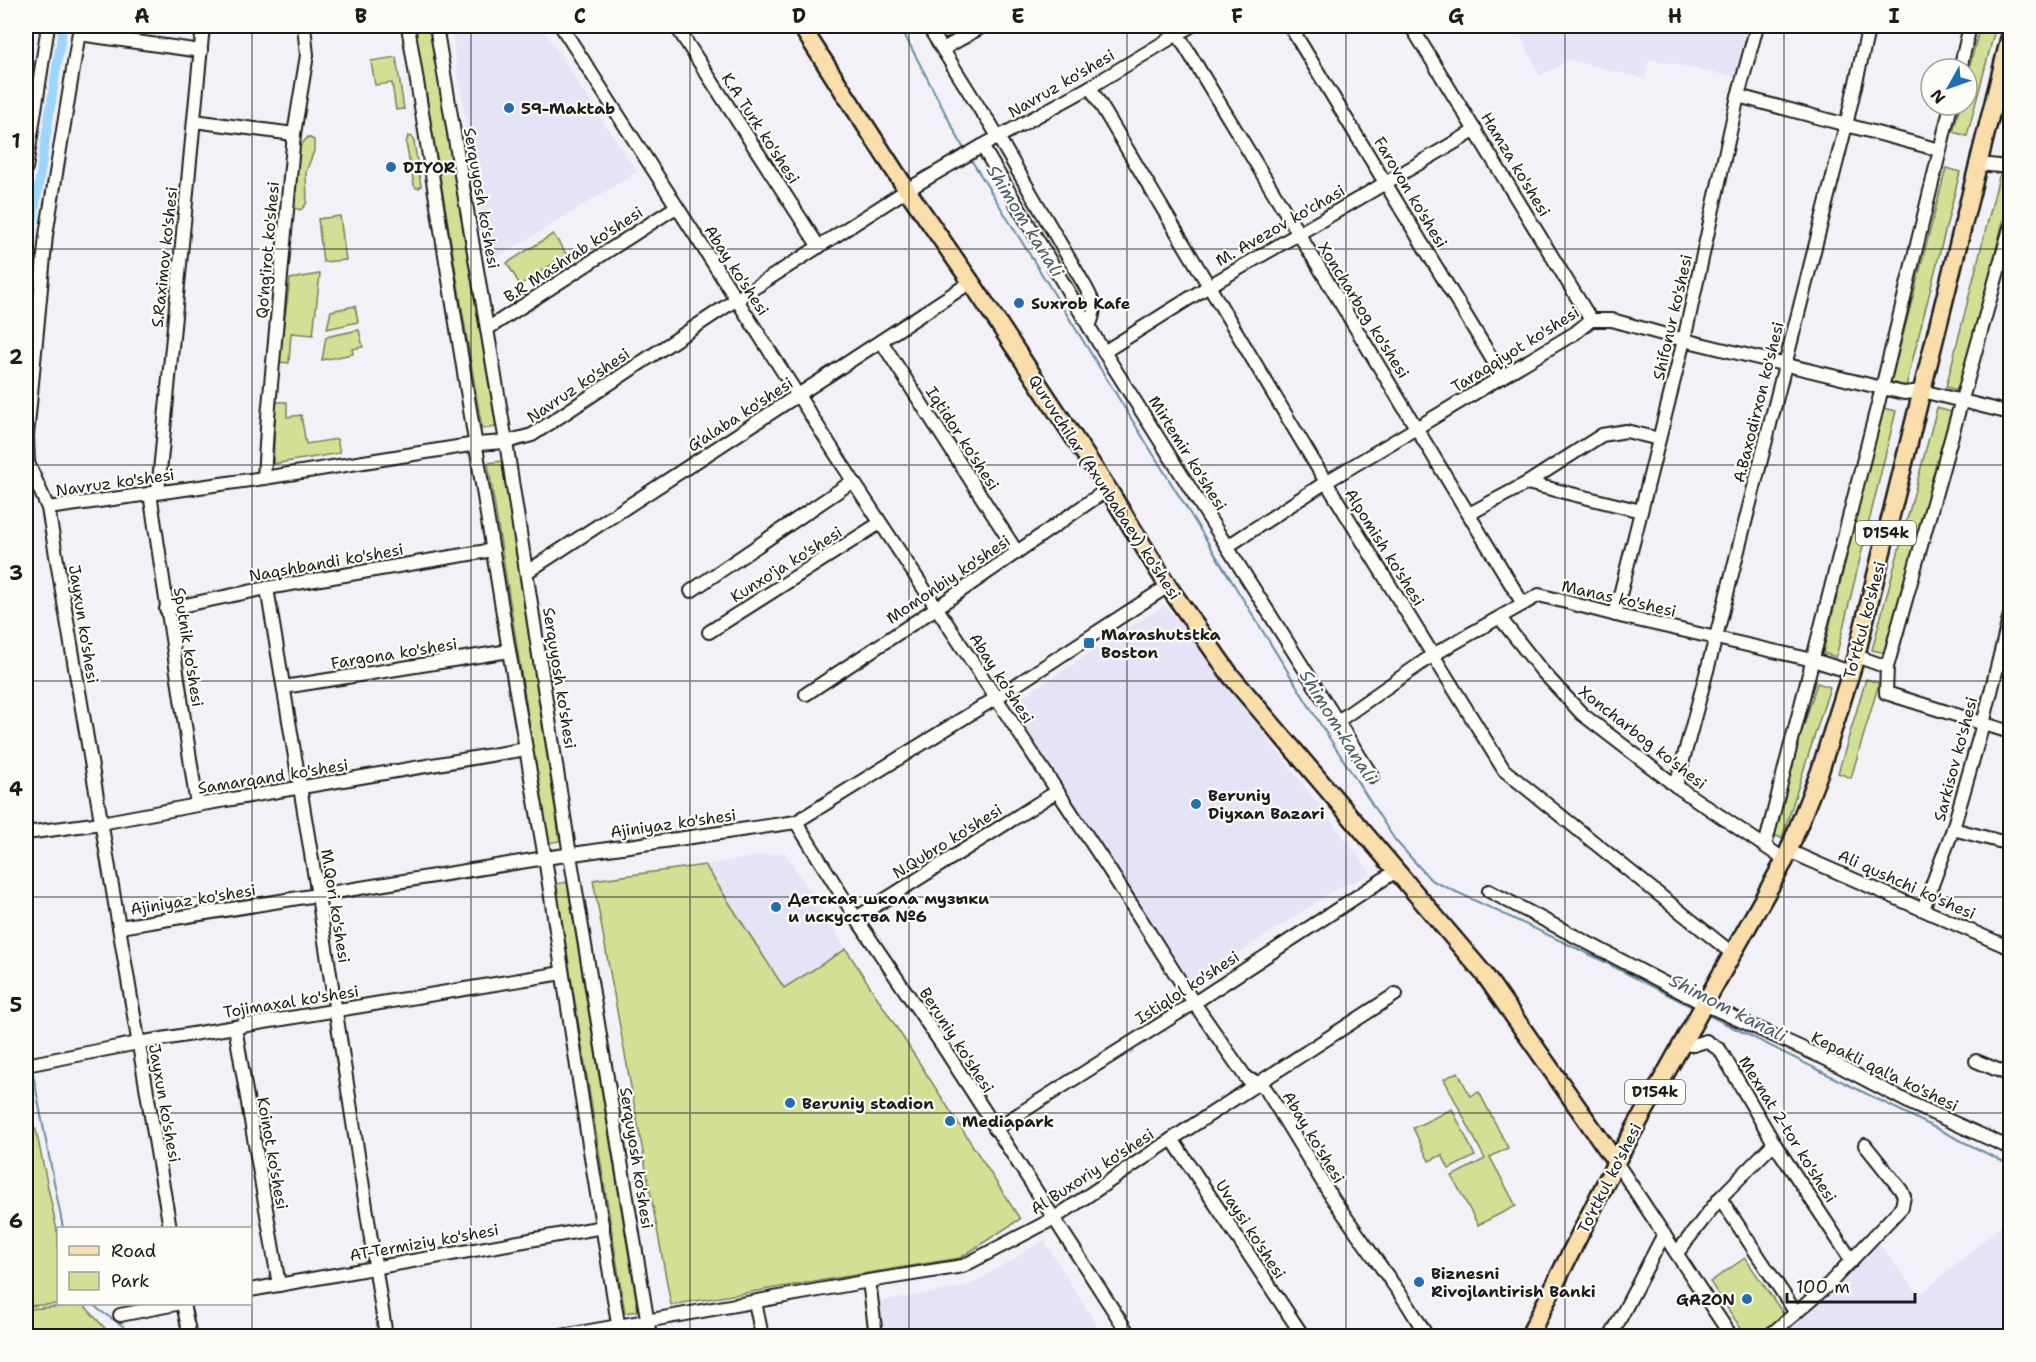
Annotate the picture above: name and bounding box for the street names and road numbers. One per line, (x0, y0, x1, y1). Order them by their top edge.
street label: Navruz ko'shesi (1004, 44, 1118, 122)
street label: K.A Turk ko'shesi (717, 69, 804, 188)
street label: Hamza ko'shesi (1476, 108, 1555, 220)
street label: Serquyosh ko'shesi (459, 126, 504, 270)
street label: Farovon ko'shesi (1369, 133, 1452, 252)
street label: M. Avezov ko'chasi (1212, 180, 1349, 271)
street label: Qo'ng'irot ko'shesi (251, 181, 284, 319)
street label: S.Raximov ko'shesi (147, 185, 182, 329)
street label: B.R Mashrab ko'shesi (500, 202, 647, 307)
street label: Abay ko'shesi (699, 221, 774, 320)
street label: Xoncharbog ko'shesi (1313, 238, 1414, 382)
street label: Shifonur ko'shesi (1648, 252, 1697, 382)
street label: Taraqqiyot ko'shesi (1447, 302, 1583, 397)
street label: A.Baxodirxon ko'shesi (1728, 320, 1789, 485)
street label: Navruz ko'shesi (523, 343, 634, 428)
street label: Quruvchilar (Axunbabaev) ko'shesi (1024, 371, 1185, 604)
street label: G'alaba ko'shesi (683, 372, 797, 456)
street label: Iqtidor ko'shesi (921, 382, 1004, 494)
street label: Mirtemir ko'shesi (1144, 392, 1231, 515)
street label: Navruz ko'shesi (54, 464, 176, 501)
street label: Alpomish ko'shesi (1340, 485, 1429, 610)
road number: D154k (1856, 521, 1916, 545)
street label: Kunxo'ja ko'shesi (726, 522, 846, 607)
street label: Momonbiy ko'shesi (882, 530, 1014, 629)
street label: Naqshbandi ko'shesi (247, 539, 405, 586)
street label: To'rtkul ko'shesi (1839, 559, 1890, 681)
street label: Jayxun ko'shesi (64, 563, 103, 685)
street label: Manas ko'shesi (1560, 575, 1678, 622)
street label: Sputnik ko'shesi (169, 586, 208, 708)
street label: Serquyosh ko'shesi (538, 606, 581, 750)
street label: Abay ko'shesi (964, 629, 1039, 728)
street label: Fargona ko'shesi (329, 633, 459, 674)
street label: Xoncharbog ko'shesi (1575, 681, 1711, 794)
street label: Sarkisov ko'shesi (1929, 694, 1982, 824)
street label: Samarqand ko'shesi (196, 754, 350, 799)
street label: N.Qubro ko'shesi (889, 799, 1006, 884)
street label: Ajiniyaz ko'shesi (609, 804, 737, 843)
street label: Ali qushchi ko'shesi (1835, 845, 1979, 924)
street label: M.Qori ko'shesi (316, 848, 355, 965)
street label: Ajiniyaz ko'shesi (129, 879, 257, 920)
street label: Istiqlol ko'shesi (1131, 946, 1243, 1029)
street label: Tojimaxal ko'shesi (222, 980, 360, 1023)
street label: Beruniy ko'shesi (915, 984, 999, 1097)
street label: Kepakli qal'a ko'shesi (1808, 1027, 1962, 1116)
street label: Jayxun ko'shesi (144, 1042, 185, 1164)
street label: Mexnat 2-tor ko'shesi (1734, 1052, 1841, 1207)
road number: D154k (1625, 1080, 1685, 1104)
street label: Serquyosh ko'shesi (615, 1086, 658, 1230)
street label: Abay ko'shesi (1278, 1087, 1349, 1187)
street label: Koinot ko'shesi (252, 1095, 293, 1211)
street label: To'rtkul ko'shesi (1573, 1119, 1646, 1237)
street label: Al Buxoriy ko'shesi (1027, 1124, 1158, 1219)
street label: Uvaysi ko'shesi (1211, 1176, 1290, 1283)
street label: AT-Termiziy ko'shesi (348, 1219, 500, 1266)

